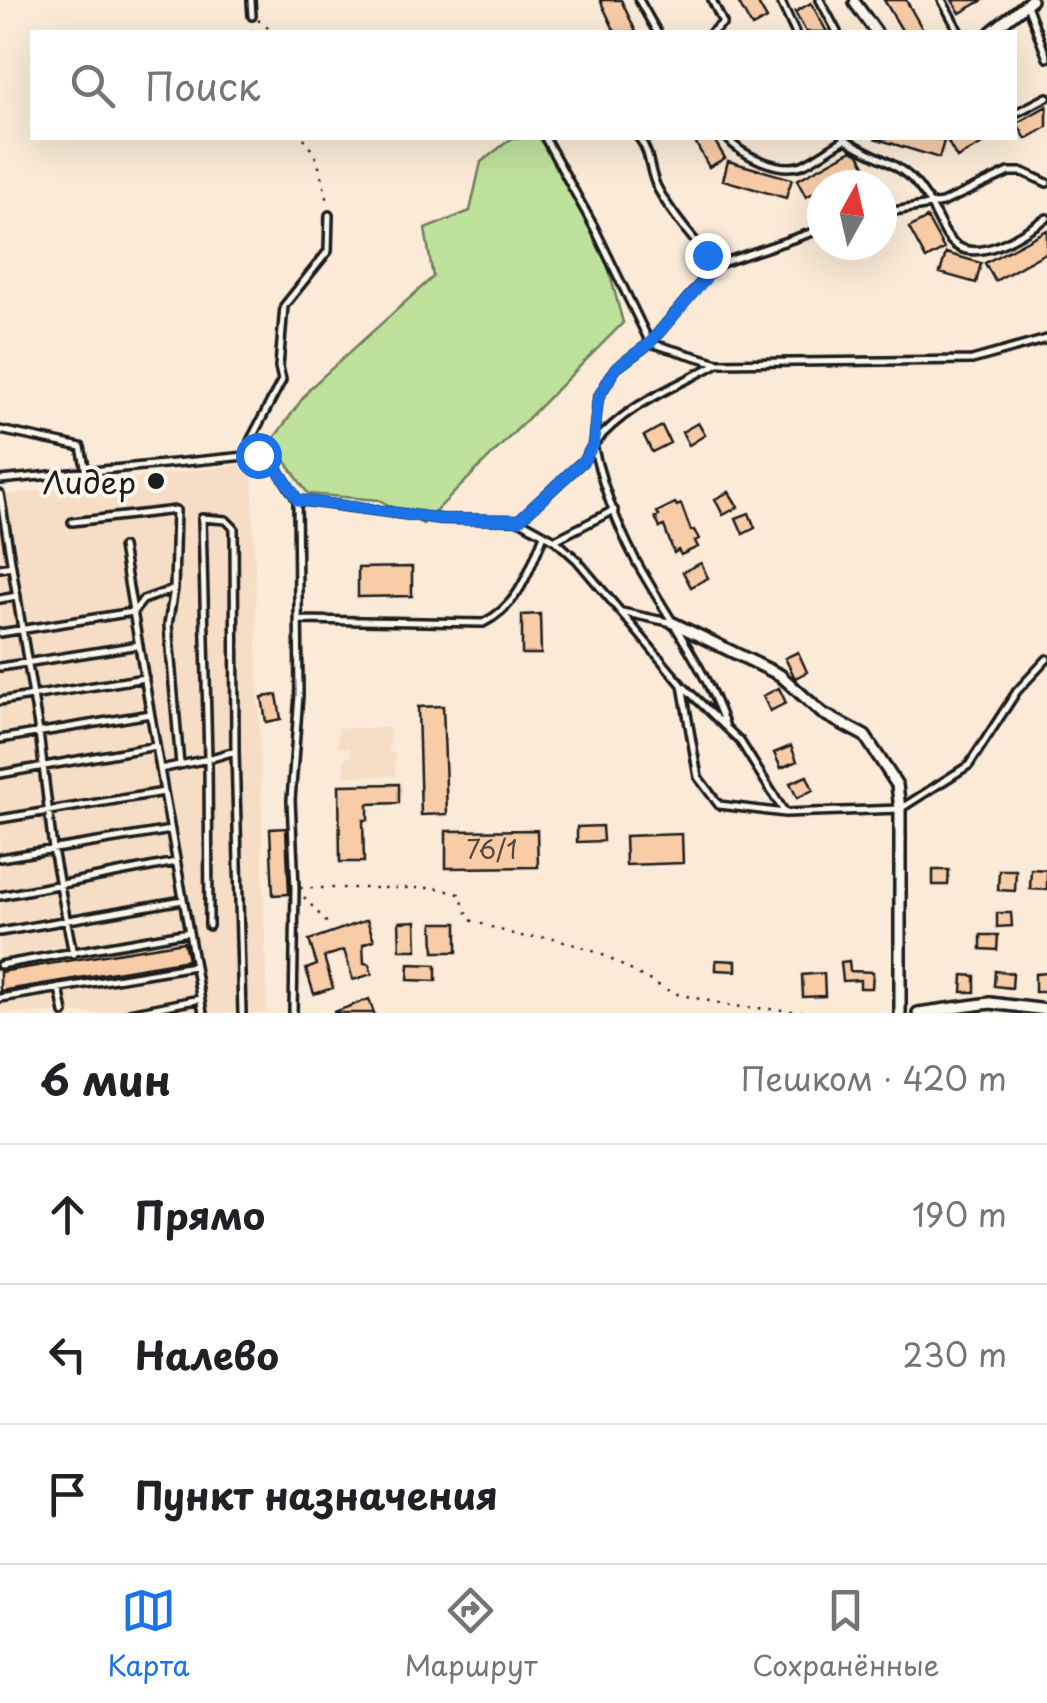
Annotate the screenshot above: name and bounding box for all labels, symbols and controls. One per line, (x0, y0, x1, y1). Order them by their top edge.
search box (30, 30, 1017, 140)
text: Поиск (145, 57, 260, 114)
icon: search (65, 58, 120, 113)
north arrow (807, 170, 897, 260)
route end (685, 233, 731, 279)
route start (236, 433, 282, 479)
place label: Лидер (43, 459, 136, 504)
marker: Лидер (145, 470, 167, 492)
house number: 76/1 (466, 830, 518, 868)
text: 6 мин (40, 1047, 171, 1110)
text: Пешком · 420 m (741, 1054, 1007, 1102)
text: Прямо (135, 1186, 265, 1243)
icon: ahead (40, 1187, 95, 1242)
text: 190 m (912, 1190, 1007, 1238)
text: Налево (135, 1326, 279, 1383)
icon: left (40, 1327, 95, 1382)
text: 230 m (902, 1330, 1007, 1378)
text: Пункт назначения (135, 1466, 498, 1523)
icon: arrive (40, 1467, 95, 1522)
tab: Карта (108, 1583, 190, 1686)
tab: Маршрут (405, 1583, 537, 1686)
tab: Сохранённые (752, 1583, 939, 1686)

